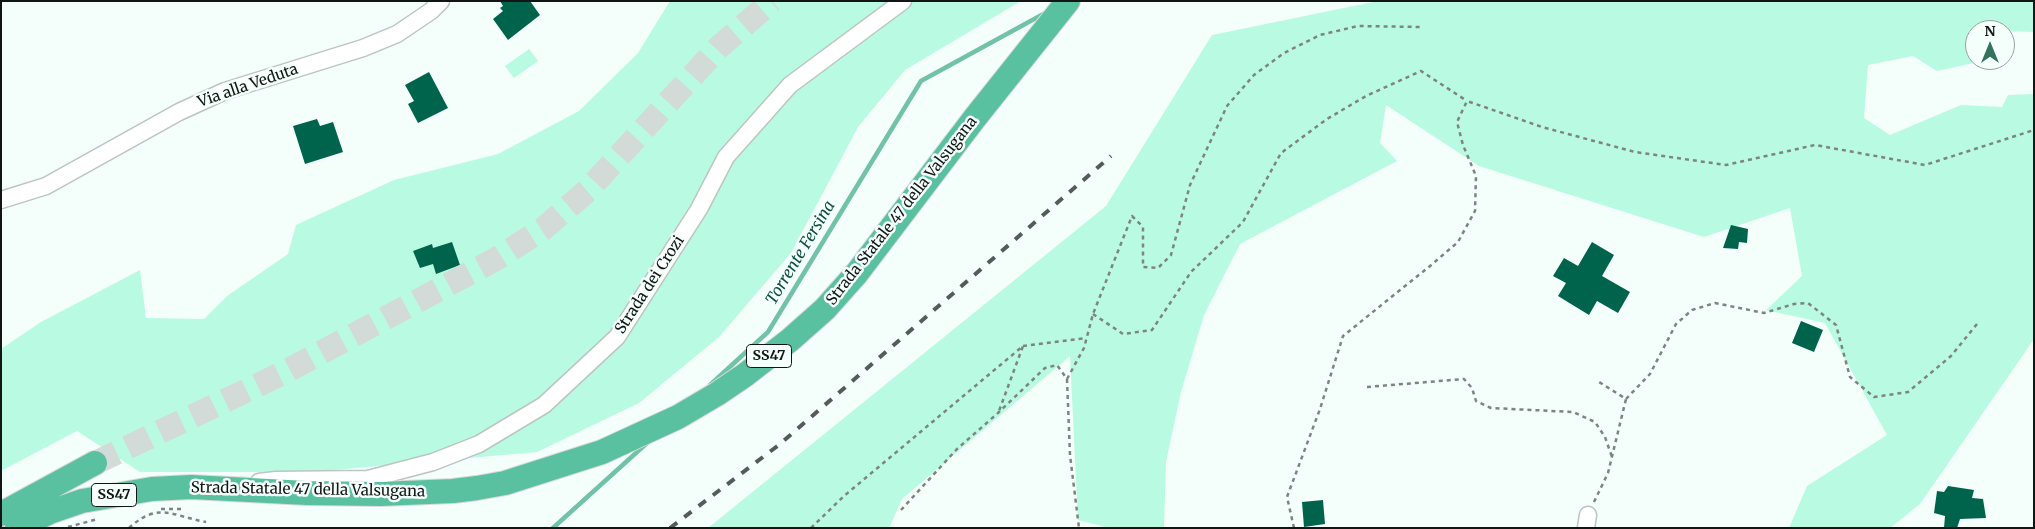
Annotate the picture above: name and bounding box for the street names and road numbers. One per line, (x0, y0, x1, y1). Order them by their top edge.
street label: Via alla Veduta (196, 60, 300, 112)
street label: Strada Statale 47 della Valsugana (823, 113, 981, 309)
street label: Strada dei Crozi (612, 233, 688, 337)
road number: SS47 (746, 344, 792, 368)
street label: Strada Statale 47 della Valsugana (191, 479, 425, 501)
road number: SS47 (92, 484, 136, 506)

